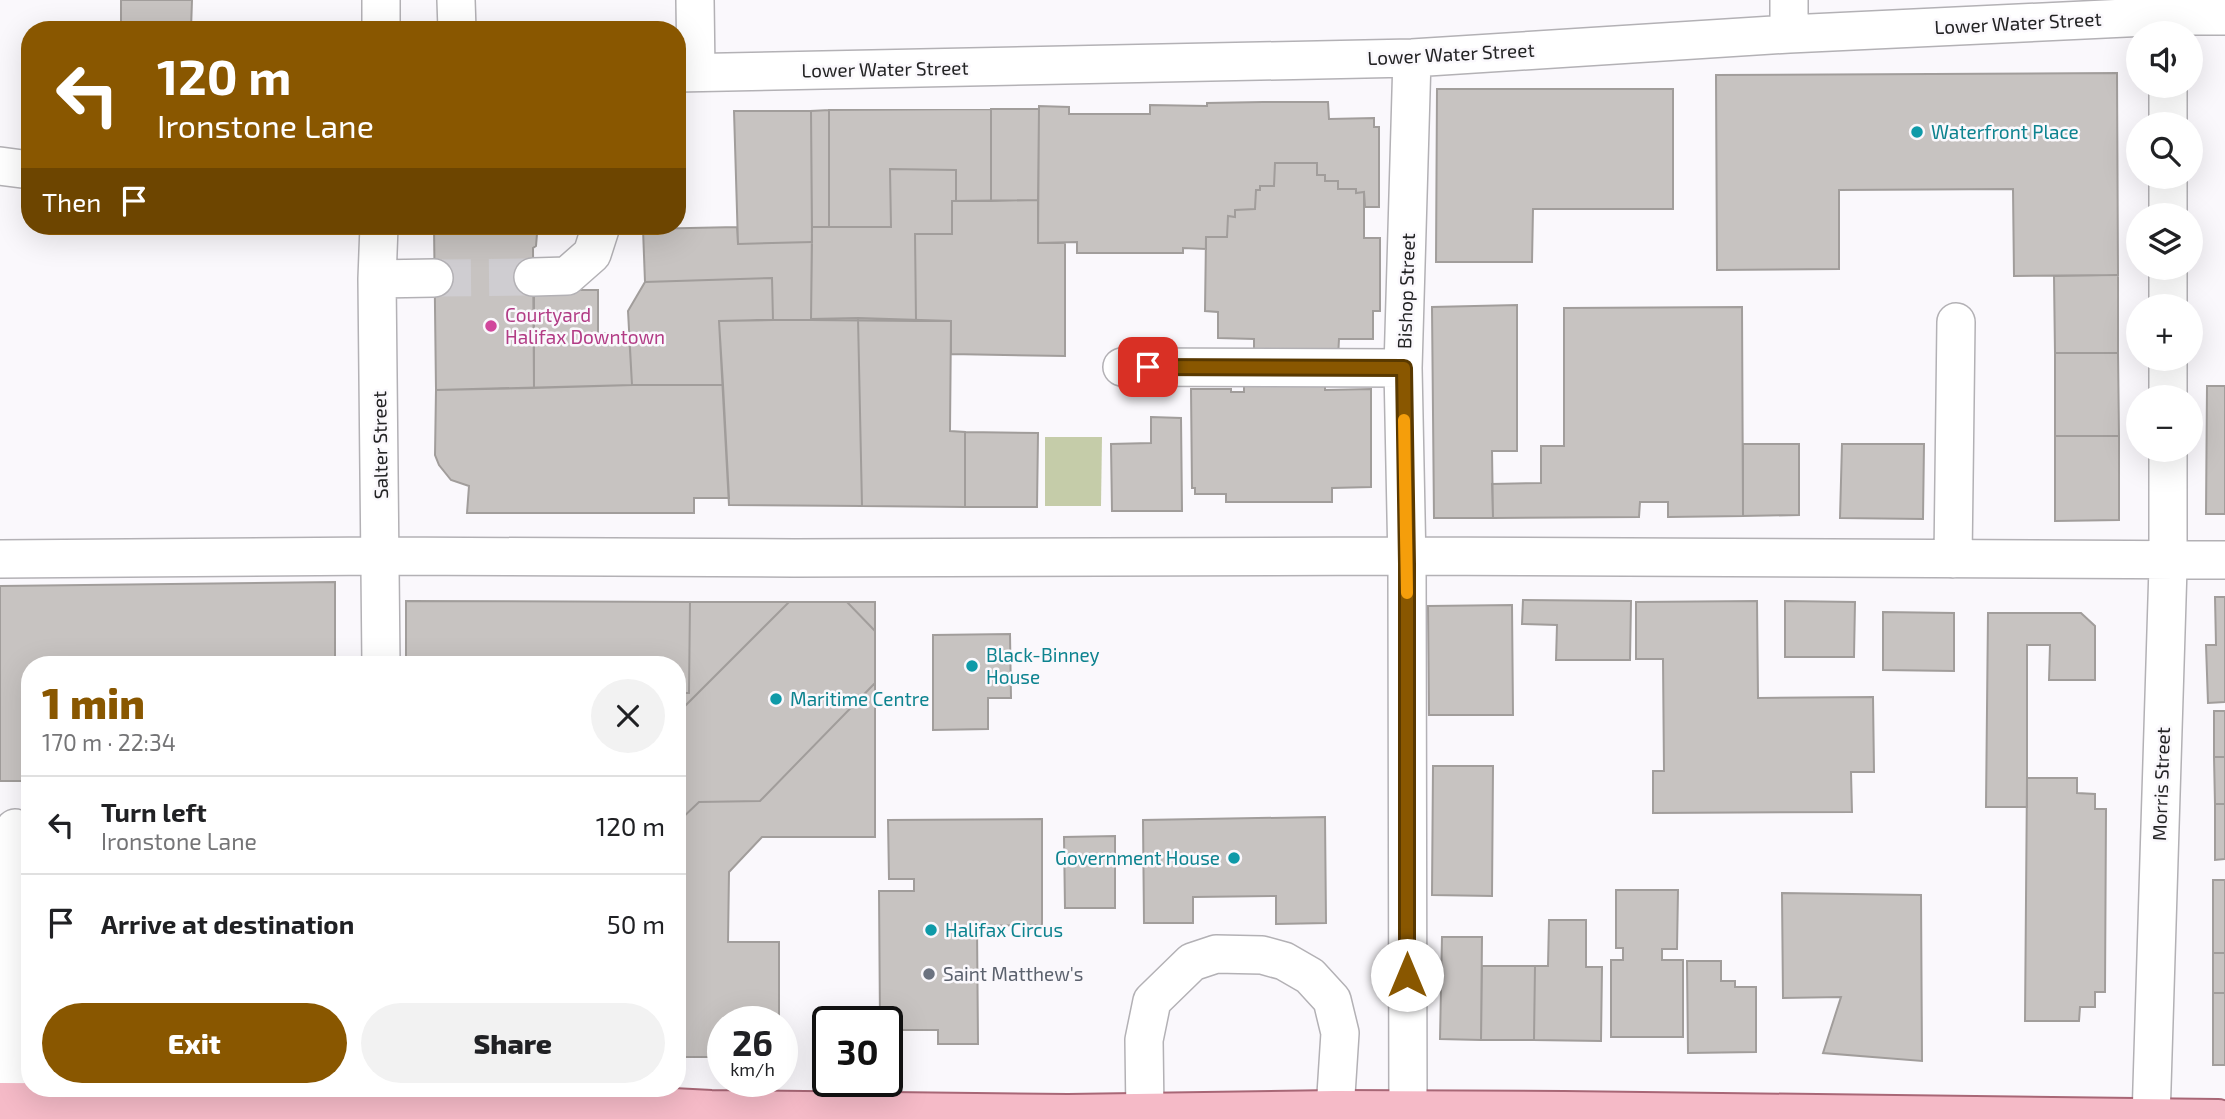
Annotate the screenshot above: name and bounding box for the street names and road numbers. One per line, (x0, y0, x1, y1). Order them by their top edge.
street label: Lower Water Street (1934, 7, 2102, 38)
street label: Lower Water Street (1367, 38, 1535, 69)
street label: Lower Water Street (801, 56, 969, 81)
street label: Bishop Street (1392, 233, 1419, 349)
street label: Salter Street (367, 391, 392, 499)
street label: Morris Street (2147, 727, 2174, 841)

